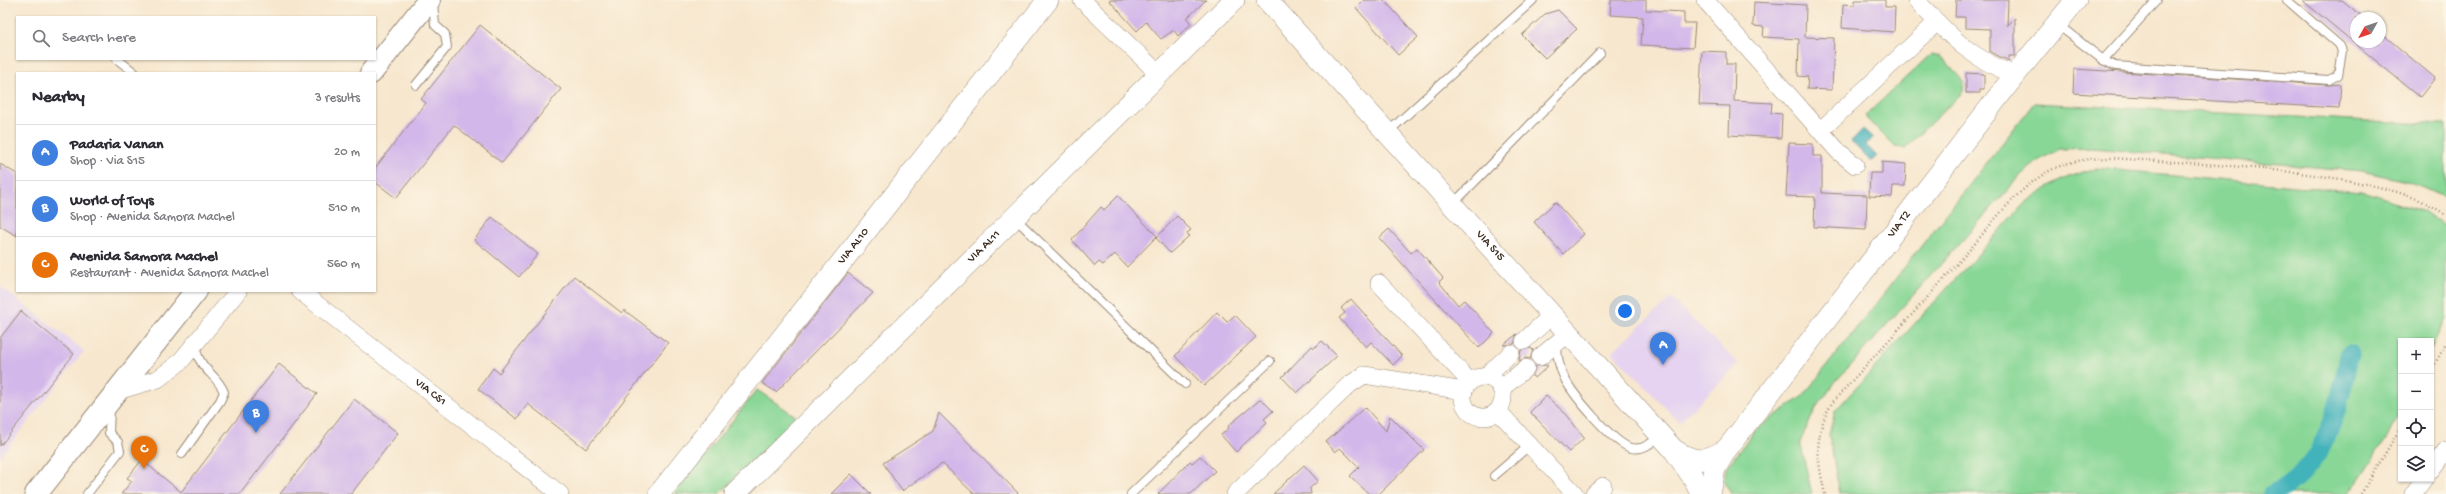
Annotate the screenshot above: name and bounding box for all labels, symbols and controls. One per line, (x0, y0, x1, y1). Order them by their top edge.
north arrow (2350, 12, 2386, 48)
search box (16, 16, 376, 60)
icon: search (30, 27, 52, 49)
text: Search here (62, 29, 136, 47)
text: Nearby (32, 88, 85, 108)
text: 3 results (315, 91, 360, 106)
text: Padaria Vanan (70, 136, 163, 154)
text: A (41, 145, 49, 160)
text: 20 m (334, 145, 360, 160)
text: Shop · Via S15 (70, 154, 145, 169)
text: World of Toys (70, 192, 154, 210)
text: B (42, 201, 48, 216)
text: 510 m (328, 201, 360, 216)
street label: VIA T2 (1884, 208, 1914, 242)
text: Shop · Avenida Samora Machel (70, 210, 235, 225)
street label: VIA AL10 (835, 225, 873, 268)
street label: VIA S15 (1472, 227, 1507, 264)
street label: VIA AL11 (964, 228, 1004, 267)
text: Avenida Samora Machel (70, 248, 218, 266)
text: C (41, 257, 49, 272)
text: 560 m (327, 257, 360, 272)
text: Restaurant · Avenida Samora Machel (70, 266, 269, 281)
your location (1615, 301, 1635, 321)
pin: A (1650, 332, 1676, 365)
map controls (2398, 338, 2434, 482)
button: + (2398, 338, 2434, 374)
button: − (2398, 374, 2434, 410)
street label: VIA CS1 (411, 375, 449, 409)
pin: B (243, 400, 269, 433)
button: locate (2398, 410, 2434, 446)
pin: C (131, 436, 157, 469)
button: layers (2398, 446, 2434, 482)

